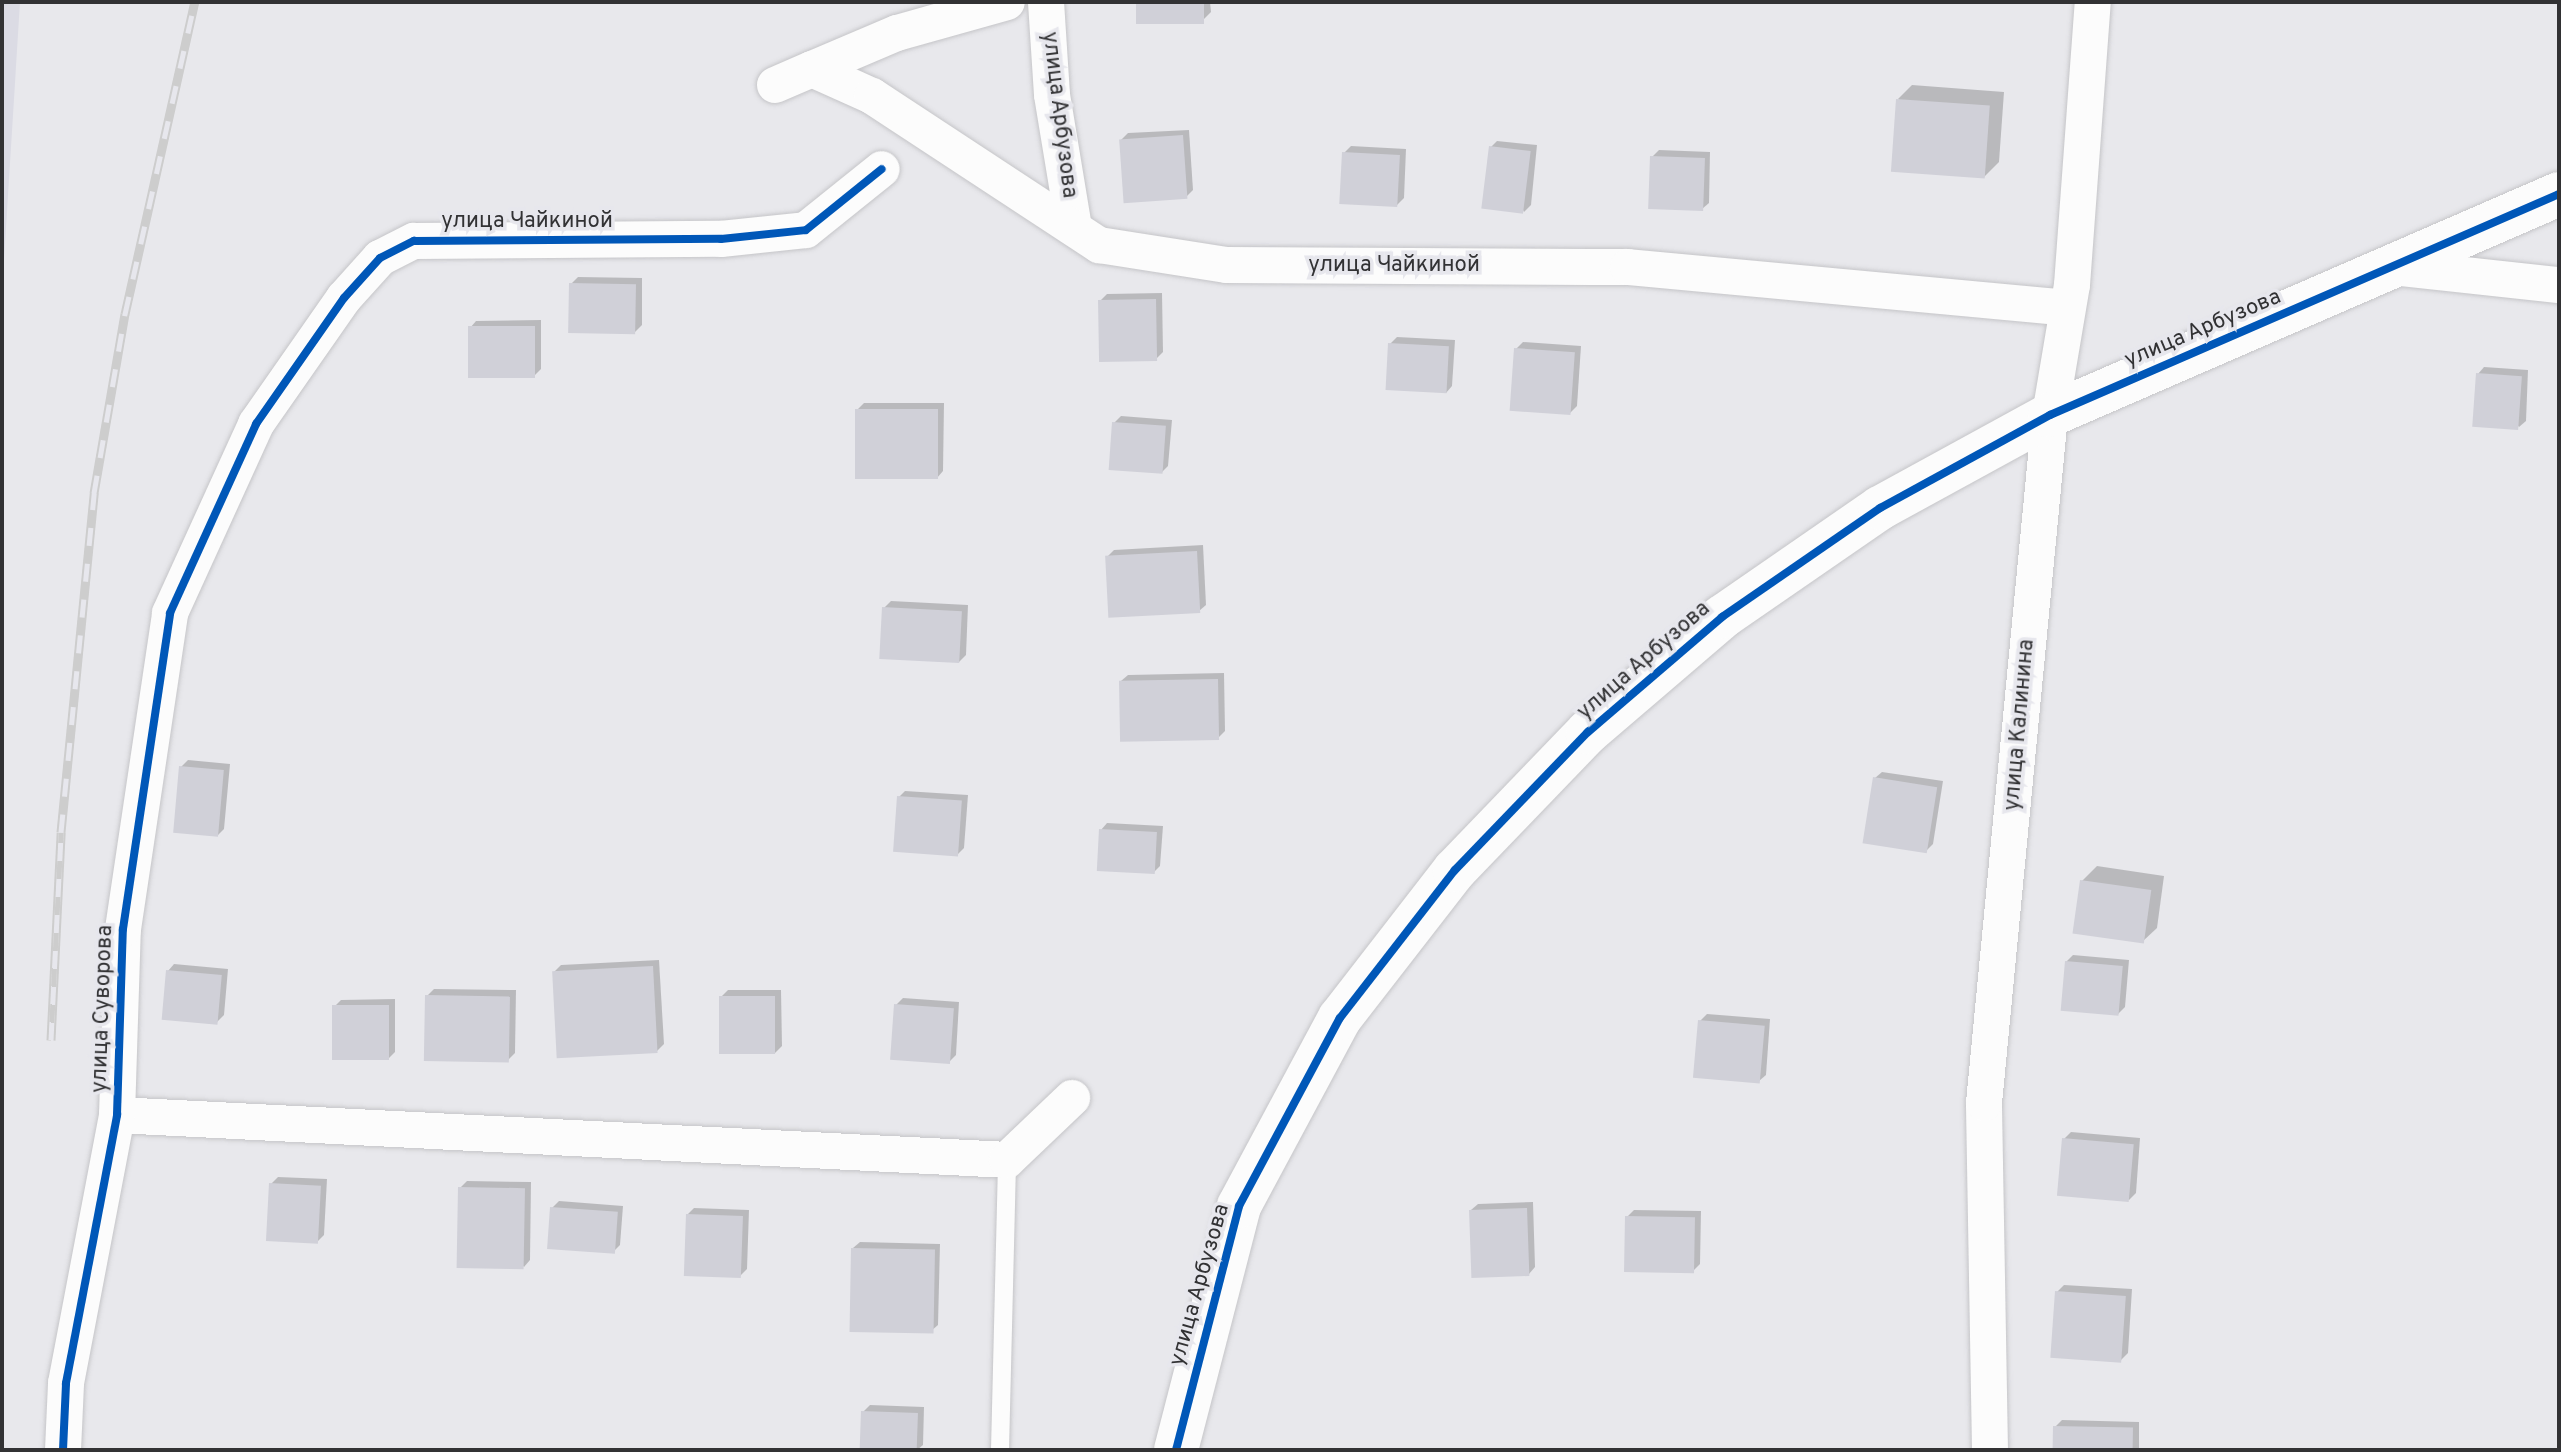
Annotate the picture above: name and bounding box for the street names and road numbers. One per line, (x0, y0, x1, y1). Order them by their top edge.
street label: улица Арбузова (1036, 30, 1082, 200)
street label: улица Чайкиной (441, 209, 613, 235)
street label: улица Чайкиной (1308, 253, 1480, 279)
street label: улица Арбузова (2120, 284, 2286, 374)
street label: улица Арбузова (1572, 596, 1716, 726)
street label: улица Калинина (1999, 638, 2041, 812)
street label: улица Суворова (87, 925, 119, 1093)
street label: улица Арбузова (1164, 1201, 1236, 1369)

